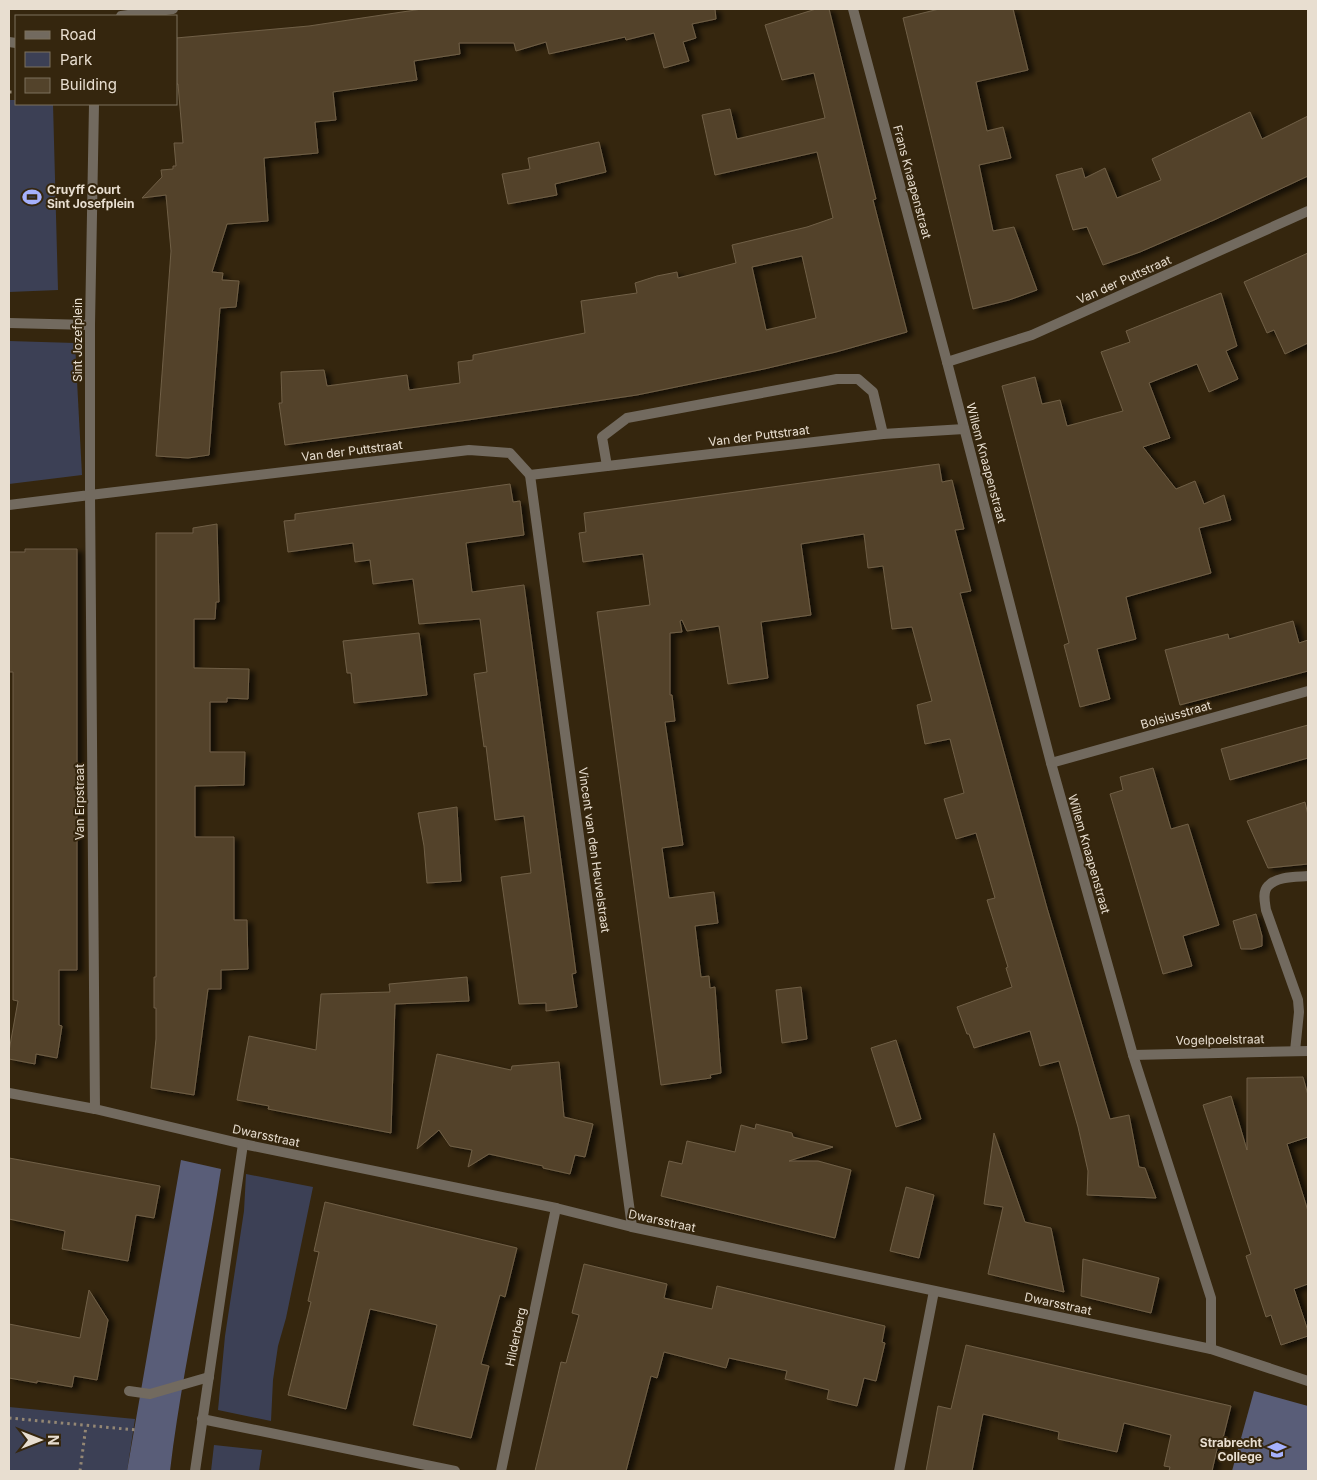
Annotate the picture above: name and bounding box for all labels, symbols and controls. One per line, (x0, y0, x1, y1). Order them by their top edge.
legend (15, 15, 178, 105)
text: Road (60, 25, 96, 44)
text: Park (60, 50, 93, 69)
text: Building (60, 75, 117, 94)
street label: Frans Knaapenstraat (890, 123, 935, 240)
place label: Cruyff Court Sint Josefplein (47, 182, 135, 211)
sports icon: Cruyff Court Sint Josefplein (21, 186, 43, 208)
street label: Van der Puttstraat (1074, 252, 1173, 307)
street label: Sint Jozefplein (70, 298, 85, 382)
street label: Willem Knaapenstraat (963, 401, 1010, 525)
street label: Van der Puttstraat (708, 422, 810, 449)
street label: Van der Puttstraat (301, 437, 403, 464)
street label: Bolsiusstraat (1139, 697, 1213, 732)
street label: Van Erpstraat (72, 764, 87, 840)
street label: Vincent van den Heuvelstraat (575, 766, 614, 934)
street label: Willem Knaapenstraat (1065, 792, 1114, 915)
street label: Vogelpoelstraat (1175, 1031, 1265, 1048)
street label: Dwarsstraat (231, 1121, 301, 1150)
street label: Dwarsstraat (627, 1206, 697, 1235)
street label: Dwarsstraat (1023, 1289, 1093, 1318)
street label: Hilderberg (502, 1306, 529, 1368)
north arrow (15, 1415, 65, 1465)
text: N (45, 1435, 62, 1445)
place label: Strabrecht College (1200, 1435, 1263, 1464)
school or university icon: Strabrecht College (1266, 1439, 1288, 1461)

